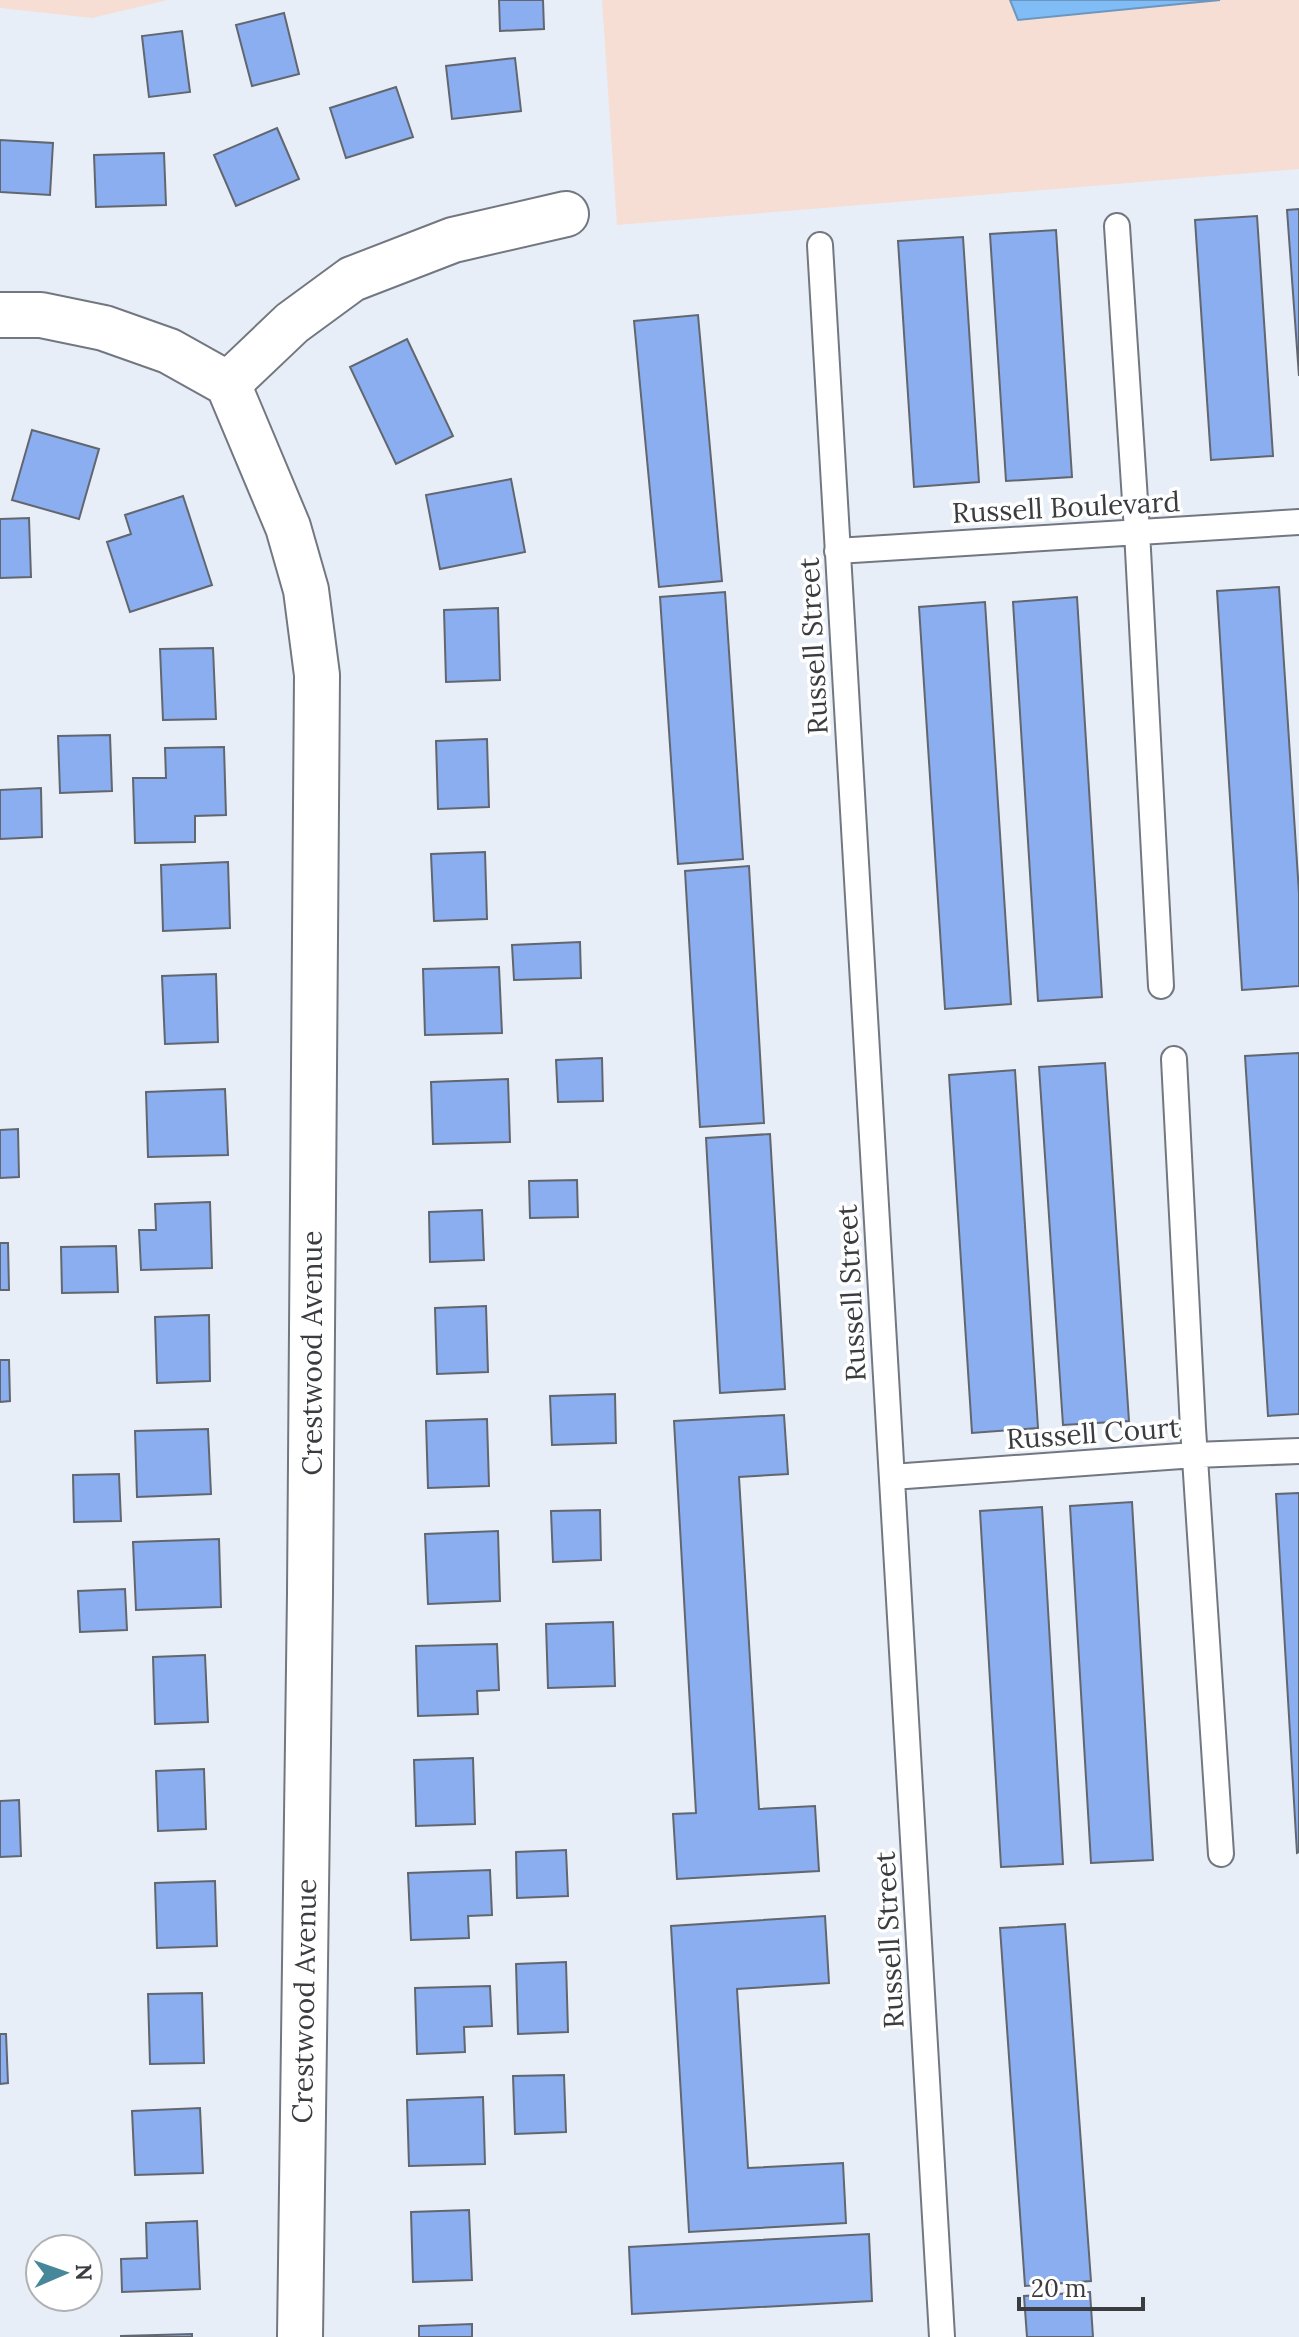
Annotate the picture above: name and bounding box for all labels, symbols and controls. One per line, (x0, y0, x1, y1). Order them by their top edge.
street label: Russell Boulevard (951, 483, 1181, 531)
street label: Russell Street (790, 556, 836, 736)
street label: Russell Street (828, 1203, 874, 1383)
street label: Crestwood Avenue (294, 1231, 330, 1475)
street label: Russell Court (1005, 1409, 1181, 1457)
street label: Russell Street (866, 1850, 912, 2030)
street label: Crestwood Avenue (284, 1878, 324, 2124)
north arrow (24, 2233, 104, 2313)
scale bar (1019, 2261, 1143, 2311)
text: N (70, 2263, 98, 2281)
text: 20 m (1031, 2273, 1087, 2304)

